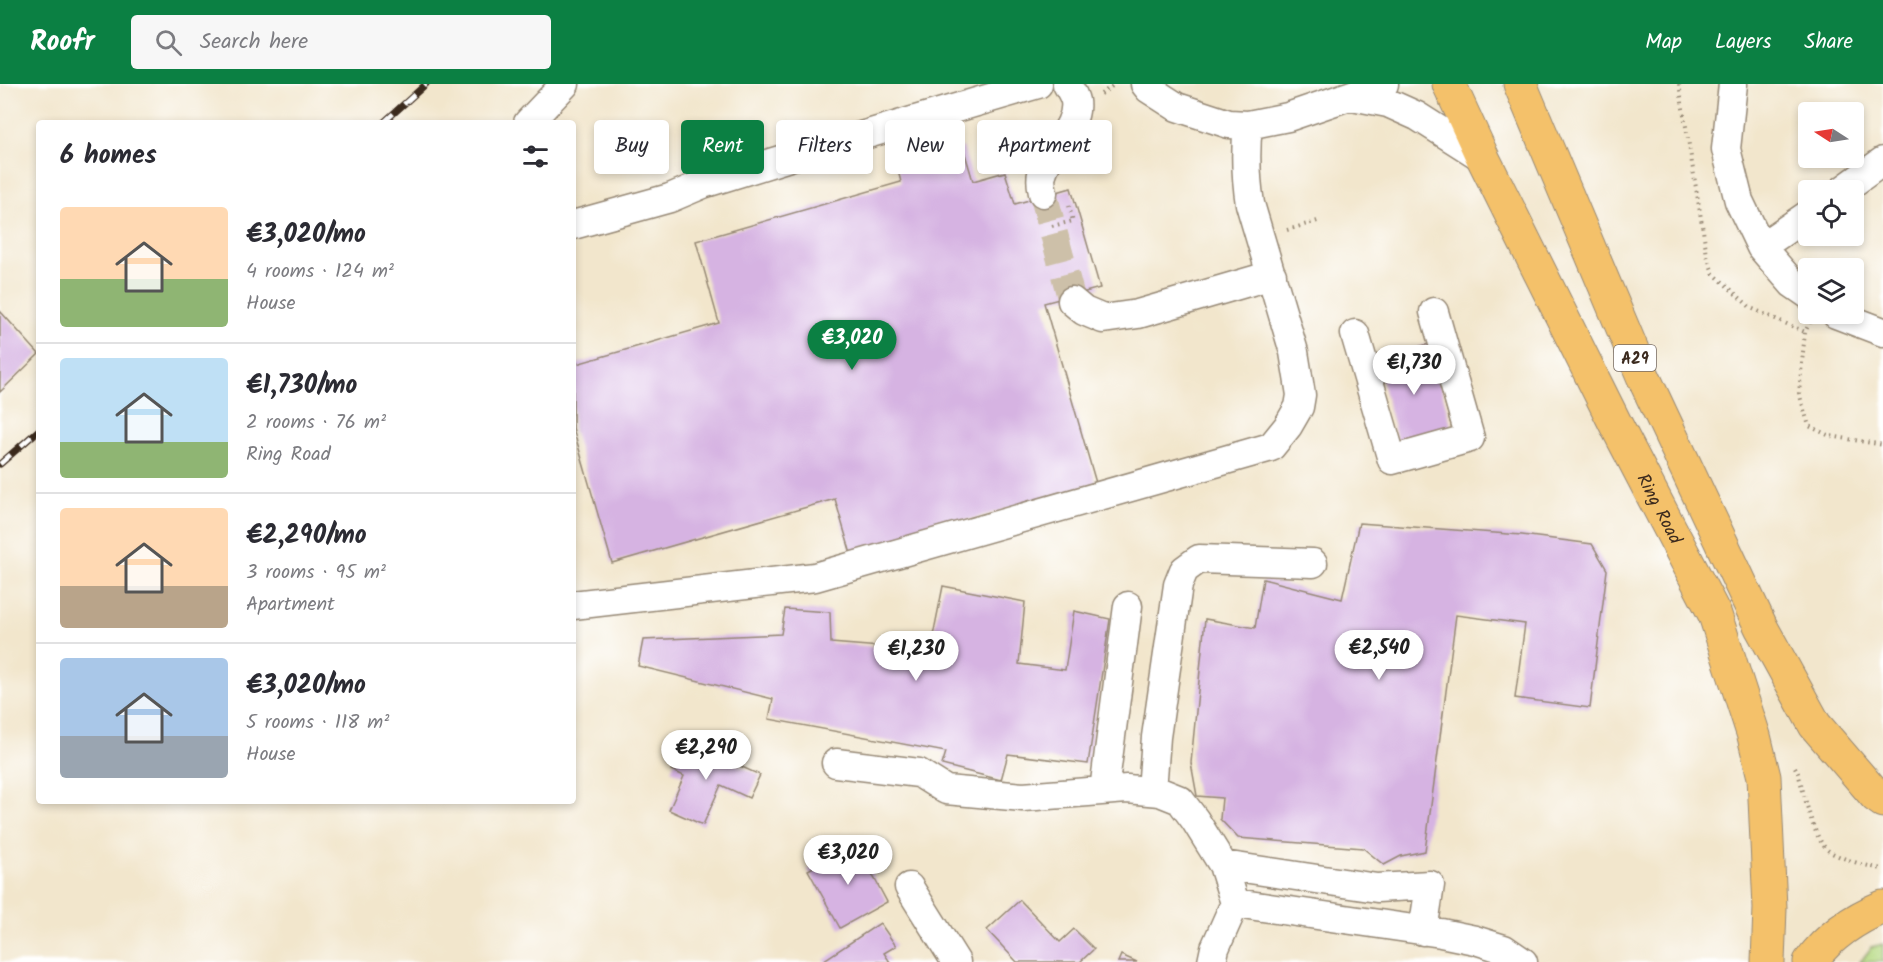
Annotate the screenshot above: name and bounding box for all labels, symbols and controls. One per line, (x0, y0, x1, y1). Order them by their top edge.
search box (131, 15, 551, 69)
text: Roofr (30, 20, 95, 65)
text: Search here (200, 25, 308, 60)
icon: search (152, 26, 185, 59)
text: Map (1645, 26, 1682, 59)
text: Layers (1715, 26, 1771, 59)
text: Share (1804, 26, 1853, 59)
north arrow (1798, 102, 1864, 168)
map controls (1798, 102, 1864, 324)
chip: Buy (594, 120, 669, 174)
chip: Rent (681, 120, 764, 174)
chip: Filters (776, 120, 873, 174)
chip: New (885, 120, 965, 174)
chip: Apartment (977, 120, 1112, 174)
text: 6 homes (60, 135, 157, 177)
icon: filters (519, 140, 552, 173)
button: locate (1798, 180, 1864, 246)
text: €3,020/mo (246, 214, 366, 256)
icon: home (108, 231, 180, 303)
text: 4 rooms · 124 m² (246, 256, 394, 288)
button: layers (1798, 258, 1864, 324)
text: House (246, 288, 296, 320)
pin: €3,020 (803, 320, 901, 371)
text: €3,020 (821, 323, 883, 355)
pin: €1,730 (1365, 345, 1463, 396)
road number: A29 (1614, 345, 1656, 371)
text: €1,730 (1387, 348, 1441, 380)
text: €1,730/mo (246, 365, 357, 407)
icon: home (108, 382, 180, 454)
text: 2 rooms · 76 m² (246, 407, 386, 439)
text: Ring Road (246, 439, 331, 471)
street label: Ring Road (1628, 469, 1689, 551)
text: €2,290/mo (246, 515, 367, 557)
icon: home (108, 532, 180, 604)
text: 3 rooms · 95 m² (246, 557, 386, 589)
text: Apartment (246, 589, 335, 621)
pin: €2,540 (1330, 630, 1428, 681)
pin: €1,230 (867, 631, 965, 682)
text: €2,540 (1349, 633, 1409, 665)
text: €1,230 (888, 634, 944, 666)
text: €3,020/mo (246, 665, 366, 707)
icon: home (108, 682, 180, 754)
text: 5 rooms · 118 m² (246, 707, 389, 739)
pin: €2,290 (657, 730, 755, 781)
text: €2,290 (675, 733, 737, 765)
text: House (246, 739, 296, 771)
pin: €3,020 (799, 835, 897, 886)
text: €3,020 (817, 838, 879, 870)

